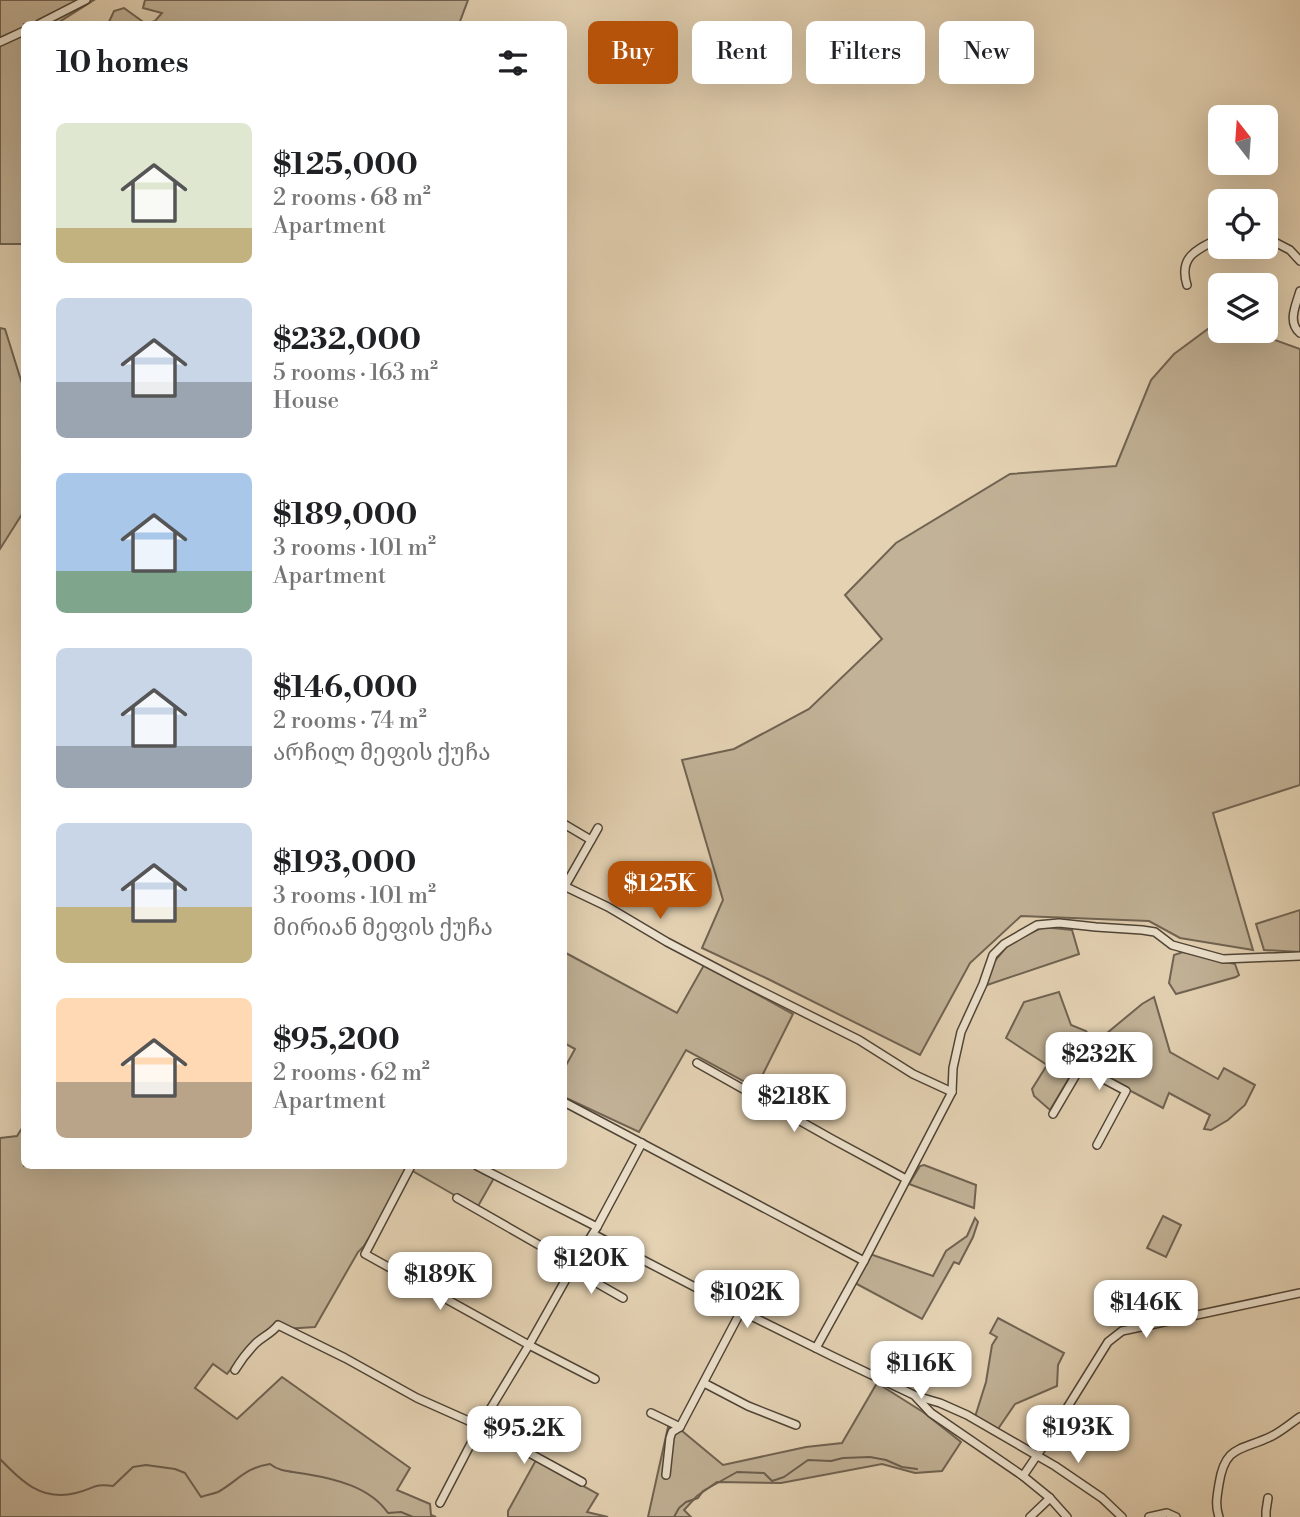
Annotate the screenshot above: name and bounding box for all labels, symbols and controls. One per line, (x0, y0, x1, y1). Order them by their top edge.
chip: Buy (588, 21, 678, 84)
chip: Rent (692, 21, 792, 84)
chip: Filters (806, 21, 925, 84)
chip: New (939, 21, 1034, 84)
text: 10 homes (56, 44, 189, 82)
icon: filters (494, 44, 532, 82)
north arrow (1208, 105, 1278, 175)
map controls (1208, 105, 1278, 343)
text: $125,000 (273, 146, 418, 184)
icon: home (112, 151, 196, 235)
text: 2 rooms · 68 m² (273, 184, 431, 212)
button: locate (1208, 189, 1278, 259)
text: Apartment (273, 212, 386, 240)
button: layers (1208, 273, 1278, 343)
text: $232,000 (273, 321, 421, 359)
icon: home (112, 326, 196, 410)
text: 5 rooms · 163 m² (273, 359, 438, 387)
text: House (273, 387, 339, 415)
text: $189,000 (273, 496, 417, 534)
icon: home (112, 501, 196, 585)
text: 3 rooms · 101 m² (273, 534, 436, 562)
text: Apartment (273, 562, 386, 590)
text: $146,000 (273, 669, 418, 707)
icon: home (112, 676, 196, 760)
text: 2 rooms · 74 m² (273, 707, 427, 735)
text: არჩილ მეფის ქუჩა (273, 739, 491, 767)
text: $193,000 (273, 844, 416, 882)
icon: home (112, 851, 196, 935)
pin: $125K (611, 862, 709, 921)
text: $125K (624, 870, 696, 898)
text: 3 rooms · 101 m² (273, 882, 436, 910)
text: მირიან მეფის ქუჩა (273, 914, 493, 942)
text: $95,200 (273, 1021, 400, 1059)
icon: home (112, 1026, 196, 1110)
pin: $232K (1050, 1032, 1148, 1092)
text: $232K (1062, 1041, 1136, 1069)
text: 2 rooms · 62 m² (273, 1059, 430, 1087)
pin: $218K (745, 1074, 843, 1134)
text: $218K (758, 1083, 830, 1111)
text: Apartment (273, 1087, 386, 1115)
pin: $120K (542, 1236, 640, 1296)
text: $120K (554, 1245, 628, 1273)
pin: $189K (391, 1252, 489, 1312)
text: $189K (404, 1261, 476, 1289)
pin: $102K (698, 1270, 796, 1330)
text: $102K (710, 1279, 784, 1307)
pin: $146K (1097, 1280, 1195, 1340)
text: $146K (1110, 1289, 1182, 1317)
pin: $116K (872, 1342, 970, 1401)
text: $116K (887, 1350, 955, 1378)
pin: $95.2K (467, 1406, 581, 1466)
pin: $193K (1029, 1406, 1127, 1465)
text: $193K (1042, 1414, 1114, 1442)
text: $95.2K (483, 1415, 565, 1443)

